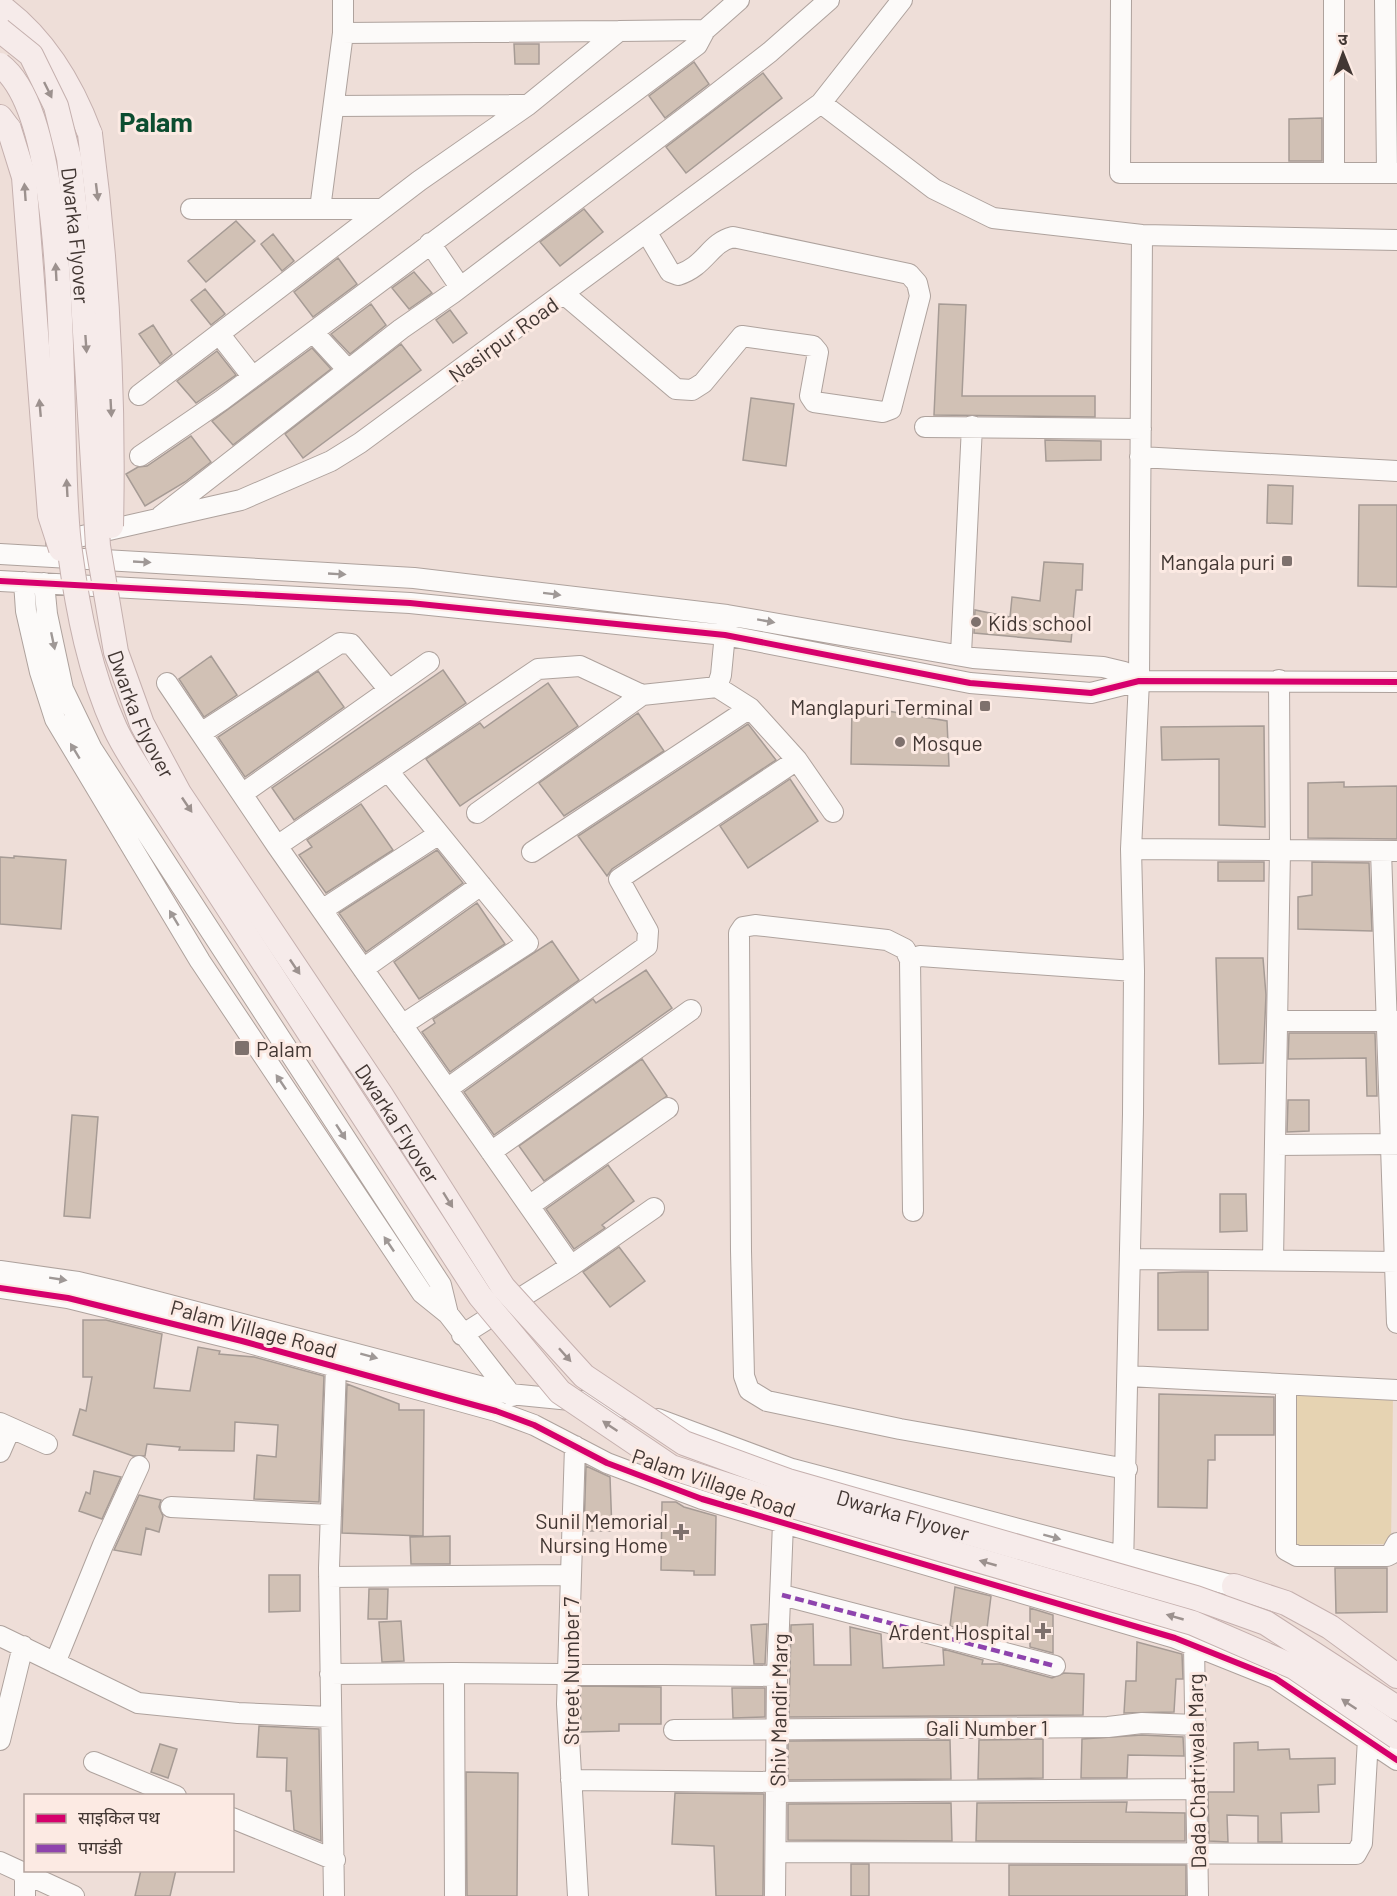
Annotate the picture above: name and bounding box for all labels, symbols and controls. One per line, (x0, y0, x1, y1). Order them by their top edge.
north arrow (1313, 24, 1373, 84)
text: उ (1338, 29, 1348, 48)
one-way arrow (44, 82, 53, 99)
district label: Palam (119, 105, 193, 137)
street label: Dwarka Flyover (58, 166, 96, 305)
one-way arrow (21, 183, 30, 202)
one-way arrow (93, 183, 102, 202)
one-way arrow (52, 262, 61, 281)
street label: Nasirpur Road (443, 291, 563, 387)
one-way arrow (81, 335, 90, 354)
one-way arrow (35, 398, 45, 417)
one-way arrow (107, 398, 116, 417)
one-way arrow (62, 478, 71, 497)
place label: Mangala puri (1160, 549, 1275, 574)
marker: Mangala puri (1280, 554, 1294, 568)
one-way arrow (133, 558, 152, 567)
one-way arrow (327, 569, 346, 578)
one-way arrow (542, 589, 561, 599)
place label: Kids school (988, 610, 1092, 635)
marker: Kids school (969, 615, 983, 629)
one-way arrow (757, 617, 776, 626)
one-way arrow (49, 631, 58, 650)
street label: Dwarka Flyover (104, 646, 181, 782)
place label: Manglapuri Terminal (790, 694, 973, 719)
marker: Manglapuri Terminal (978, 699, 992, 713)
place label: Mosque (912, 730, 983, 755)
marker: Mosque (893, 735, 907, 749)
one-way arrow (70, 743, 81, 759)
one-way arrow (181, 796, 192, 813)
one-way arrow (169, 910, 180, 926)
one-way arrow (289, 958, 301, 974)
place label: Palam (256, 1036, 312, 1061)
marker: Palam (233, 1039, 251, 1057)
street label: Dwarka Flyover (351, 1058, 446, 1188)
one-way arrow (275, 1074, 286, 1090)
one-way arrow (336, 1124, 347, 1140)
one-way arrow (442, 1192, 453, 1208)
one-way arrow (384, 1236, 395, 1252)
one-way arrow (49, 1274, 68, 1283)
street label: Palam Village Road (168, 1294, 340, 1362)
one-way arrow (558, 1348, 572, 1363)
one-way arrow (360, 1352, 378, 1362)
one-way arrow (602, 1421, 618, 1432)
street label: Palam Village Road (629, 1442, 799, 1522)
street label: Dwarka Flyover (834, 1483, 973, 1545)
place label: Sunil Memorial Nursing Home (535, 1508, 668, 1557)
marker: Sunil Memorial Nursing Home (672, 1523, 690, 1541)
one-way arrow (1043, 1533, 1061, 1543)
one-way arrow (979, 1558, 997, 1567)
street label: Street Number 7 (558, 1597, 583, 1745)
one-way arrow (1166, 1612, 1184, 1621)
place label: Ardent Hospital (888, 1619, 1030, 1644)
marker: Ardent Hospital (1034, 1622, 1052, 1640)
street label: Shiv Mandir Marg (764, 1633, 792, 1787)
street label: Dada Chatriwala Marg (1182, 1673, 1210, 1869)
one-way arrow (1341, 1699, 1357, 1710)
street label: Gali Number 1 (926, 1715, 1048, 1740)
legend (24, 1794, 234, 1872)
text: साइकिल पथ (78, 1806, 160, 1828)
text: पगडंडी (78, 1836, 123, 1858)

